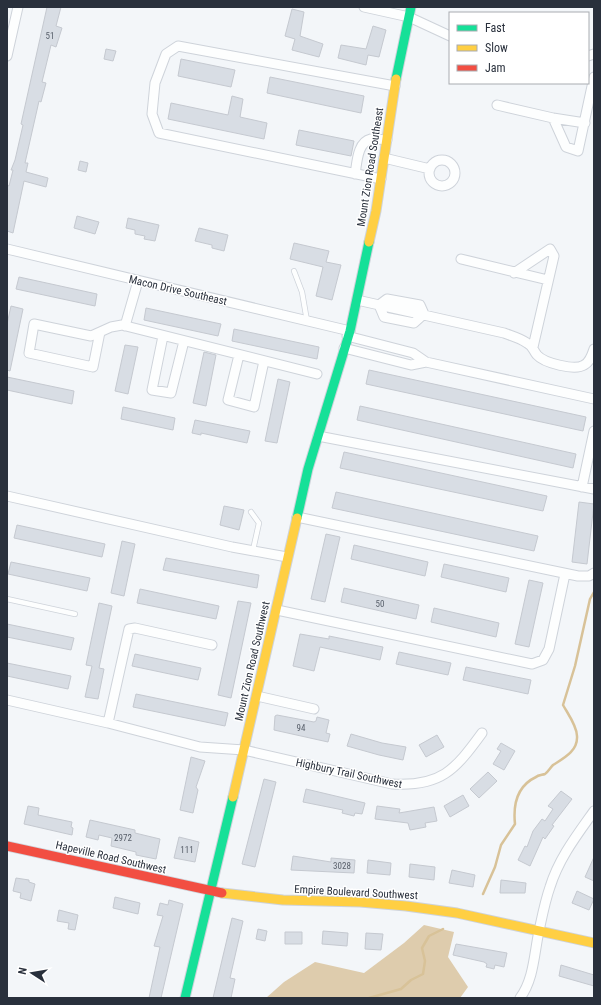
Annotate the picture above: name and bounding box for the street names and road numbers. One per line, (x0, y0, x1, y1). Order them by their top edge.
street label: Mount Zion Road Southeast (355, 107, 386, 228)
street label: Macon Drive Southeast (128, 273, 228, 308)
street label: Mount Zion Road Southwest (232, 600, 273, 722)
street label: Highbury Trail Southwest (295, 756, 403, 791)
street label: Hapeville Road Southwest (54, 838, 167, 877)
street label: Empire Boulevard Southwest (294, 883, 418, 902)

